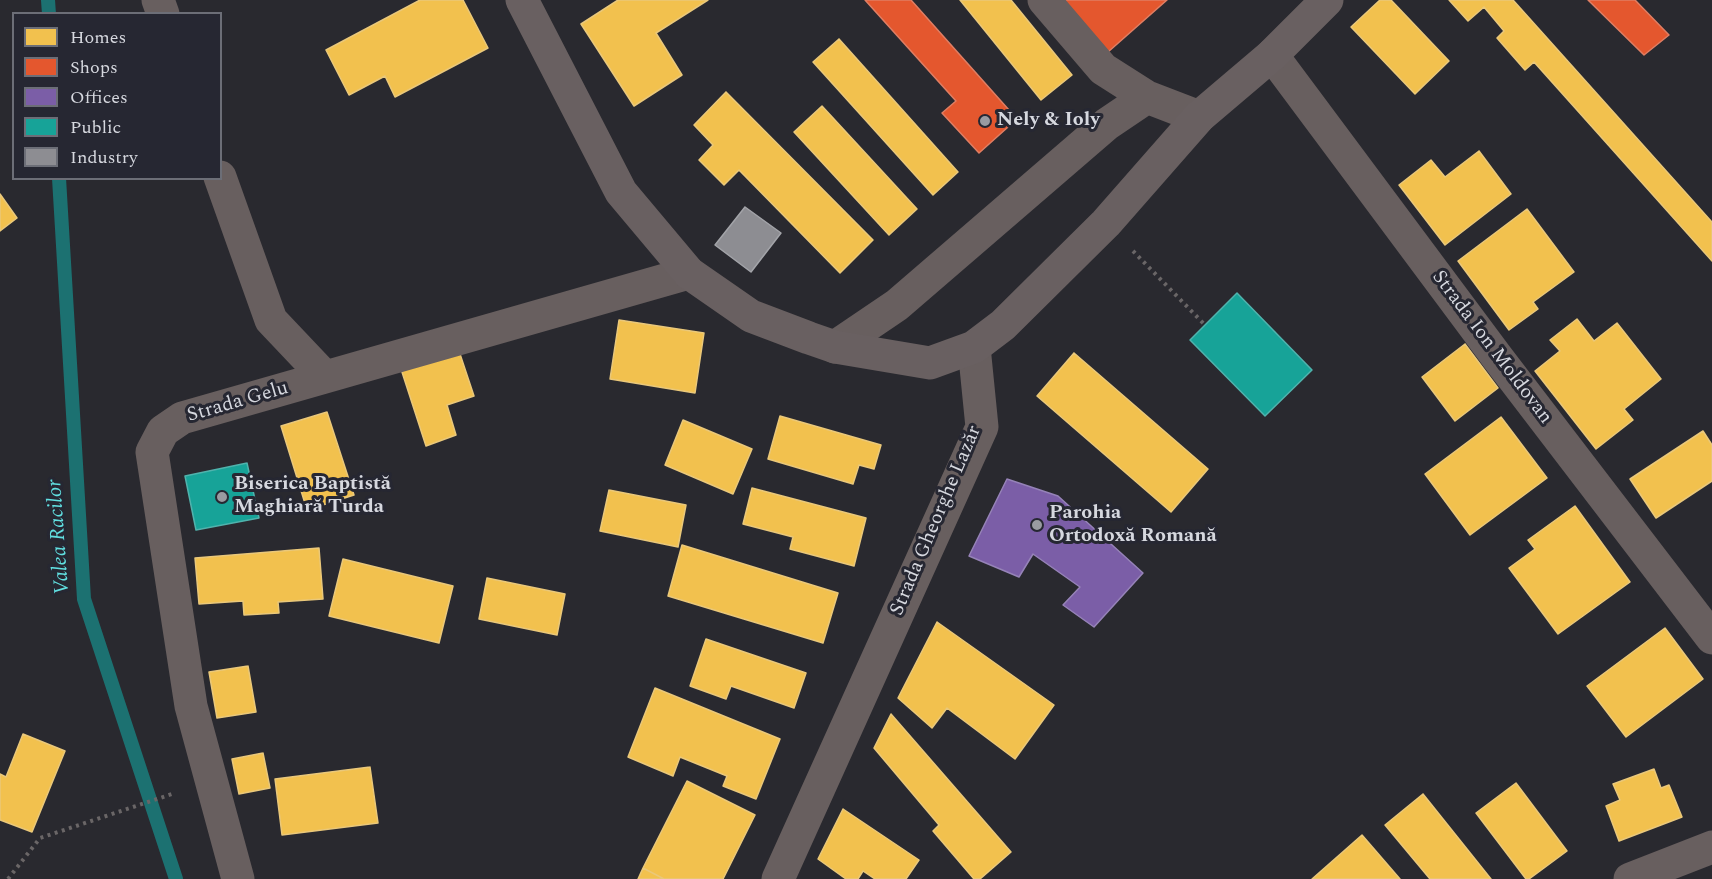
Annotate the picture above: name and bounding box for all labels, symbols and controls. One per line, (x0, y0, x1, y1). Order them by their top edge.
legend (12, 12, 222, 180)
text: Homes (70, 24, 126, 51)
text: Shops (70, 54, 118, 81)
text: Offices (70, 84, 128, 111)
place label: Nely & Ioly (997, 109, 1100, 133)
text: Public (70, 114, 121, 141)
marker: Nely & Ioly (978, 114, 992, 128)
text: Industry (70, 144, 138, 171)
street label: Strada Ion Moldovan (1425, 266, 1557, 430)
street label: Strada Gelu (185, 377, 291, 429)
street label: Strada Gheorghe Lazăr (886, 422, 988, 620)
place label: Biserica Baptistă Maghiară Turda (234, 473, 391, 520)
water label: Valea Racilor (43, 479, 77, 595)
marker: Biserica Baptistă Maghiară Turda (215, 490, 229, 504)
place label: Parohia Ortodoxă Romană (1049, 502, 1217, 549)
marker: Parohia Ortodoxă Romană (1030, 518, 1044, 532)

